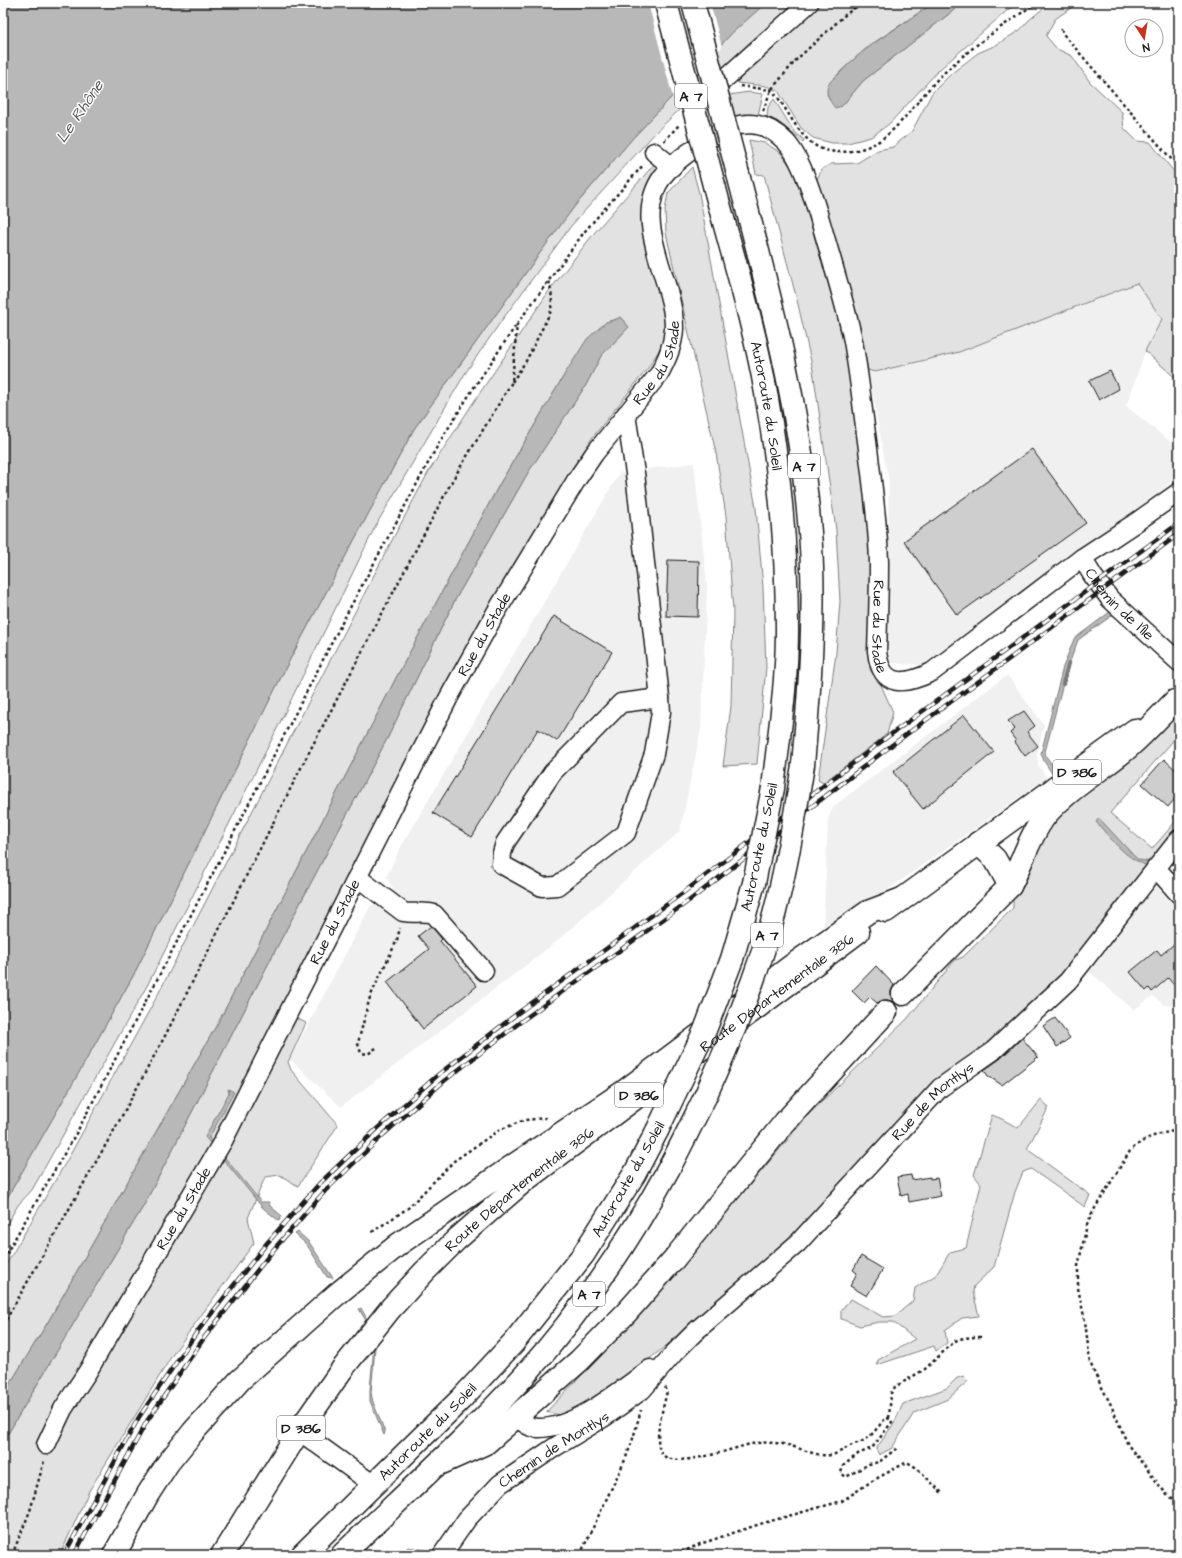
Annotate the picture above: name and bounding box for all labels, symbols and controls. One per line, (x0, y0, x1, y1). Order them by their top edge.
north arrow (1124, 18, 1164, 58)
text: N (1141, 39, 1151, 55)
water label: Le Rhône (51, 75, 110, 147)
road number: A 7 (675, 84, 707, 108)
street label: Rue du Stade (628, 320, 685, 410)
street label: Autoroute du Soleil (745, 339, 787, 472)
road number: A 7 (788, 454, 820, 478)
street label: Chemin de l'Île (1080, 564, 1159, 645)
street label: Rue du Stade (866, 580, 892, 677)
street label: Rue du Stade (453, 589, 517, 680)
road number: D 386 (1053, 760, 1101, 784)
street label: Autoroute du Soleil (736, 781, 783, 913)
street label: Rue du Stade (305, 876, 365, 968)
road number: A 7 (751, 923, 783, 947)
street label: Route Départementale 386 (696, 928, 859, 1057)
street label: Rue de Montlys (887, 1057, 979, 1145)
road number: D 386 (615, 1083, 663, 1107)
street label: Autoroute du Soleil (587, 1117, 670, 1241)
street label: Route Départementale 386 (440, 1122, 599, 1257)
street label: Rue du Stade (151, 1163, 217, 1254)
road number: A 7 (573, 1282, 605, 1306)
street label: Autoroute du Soleil (374, 1379, 482, 1485)
street label: Chemin de Montlys (494, 1406, 614, 1493)
road number: D 386 (277, 1416, 325, 1440)

